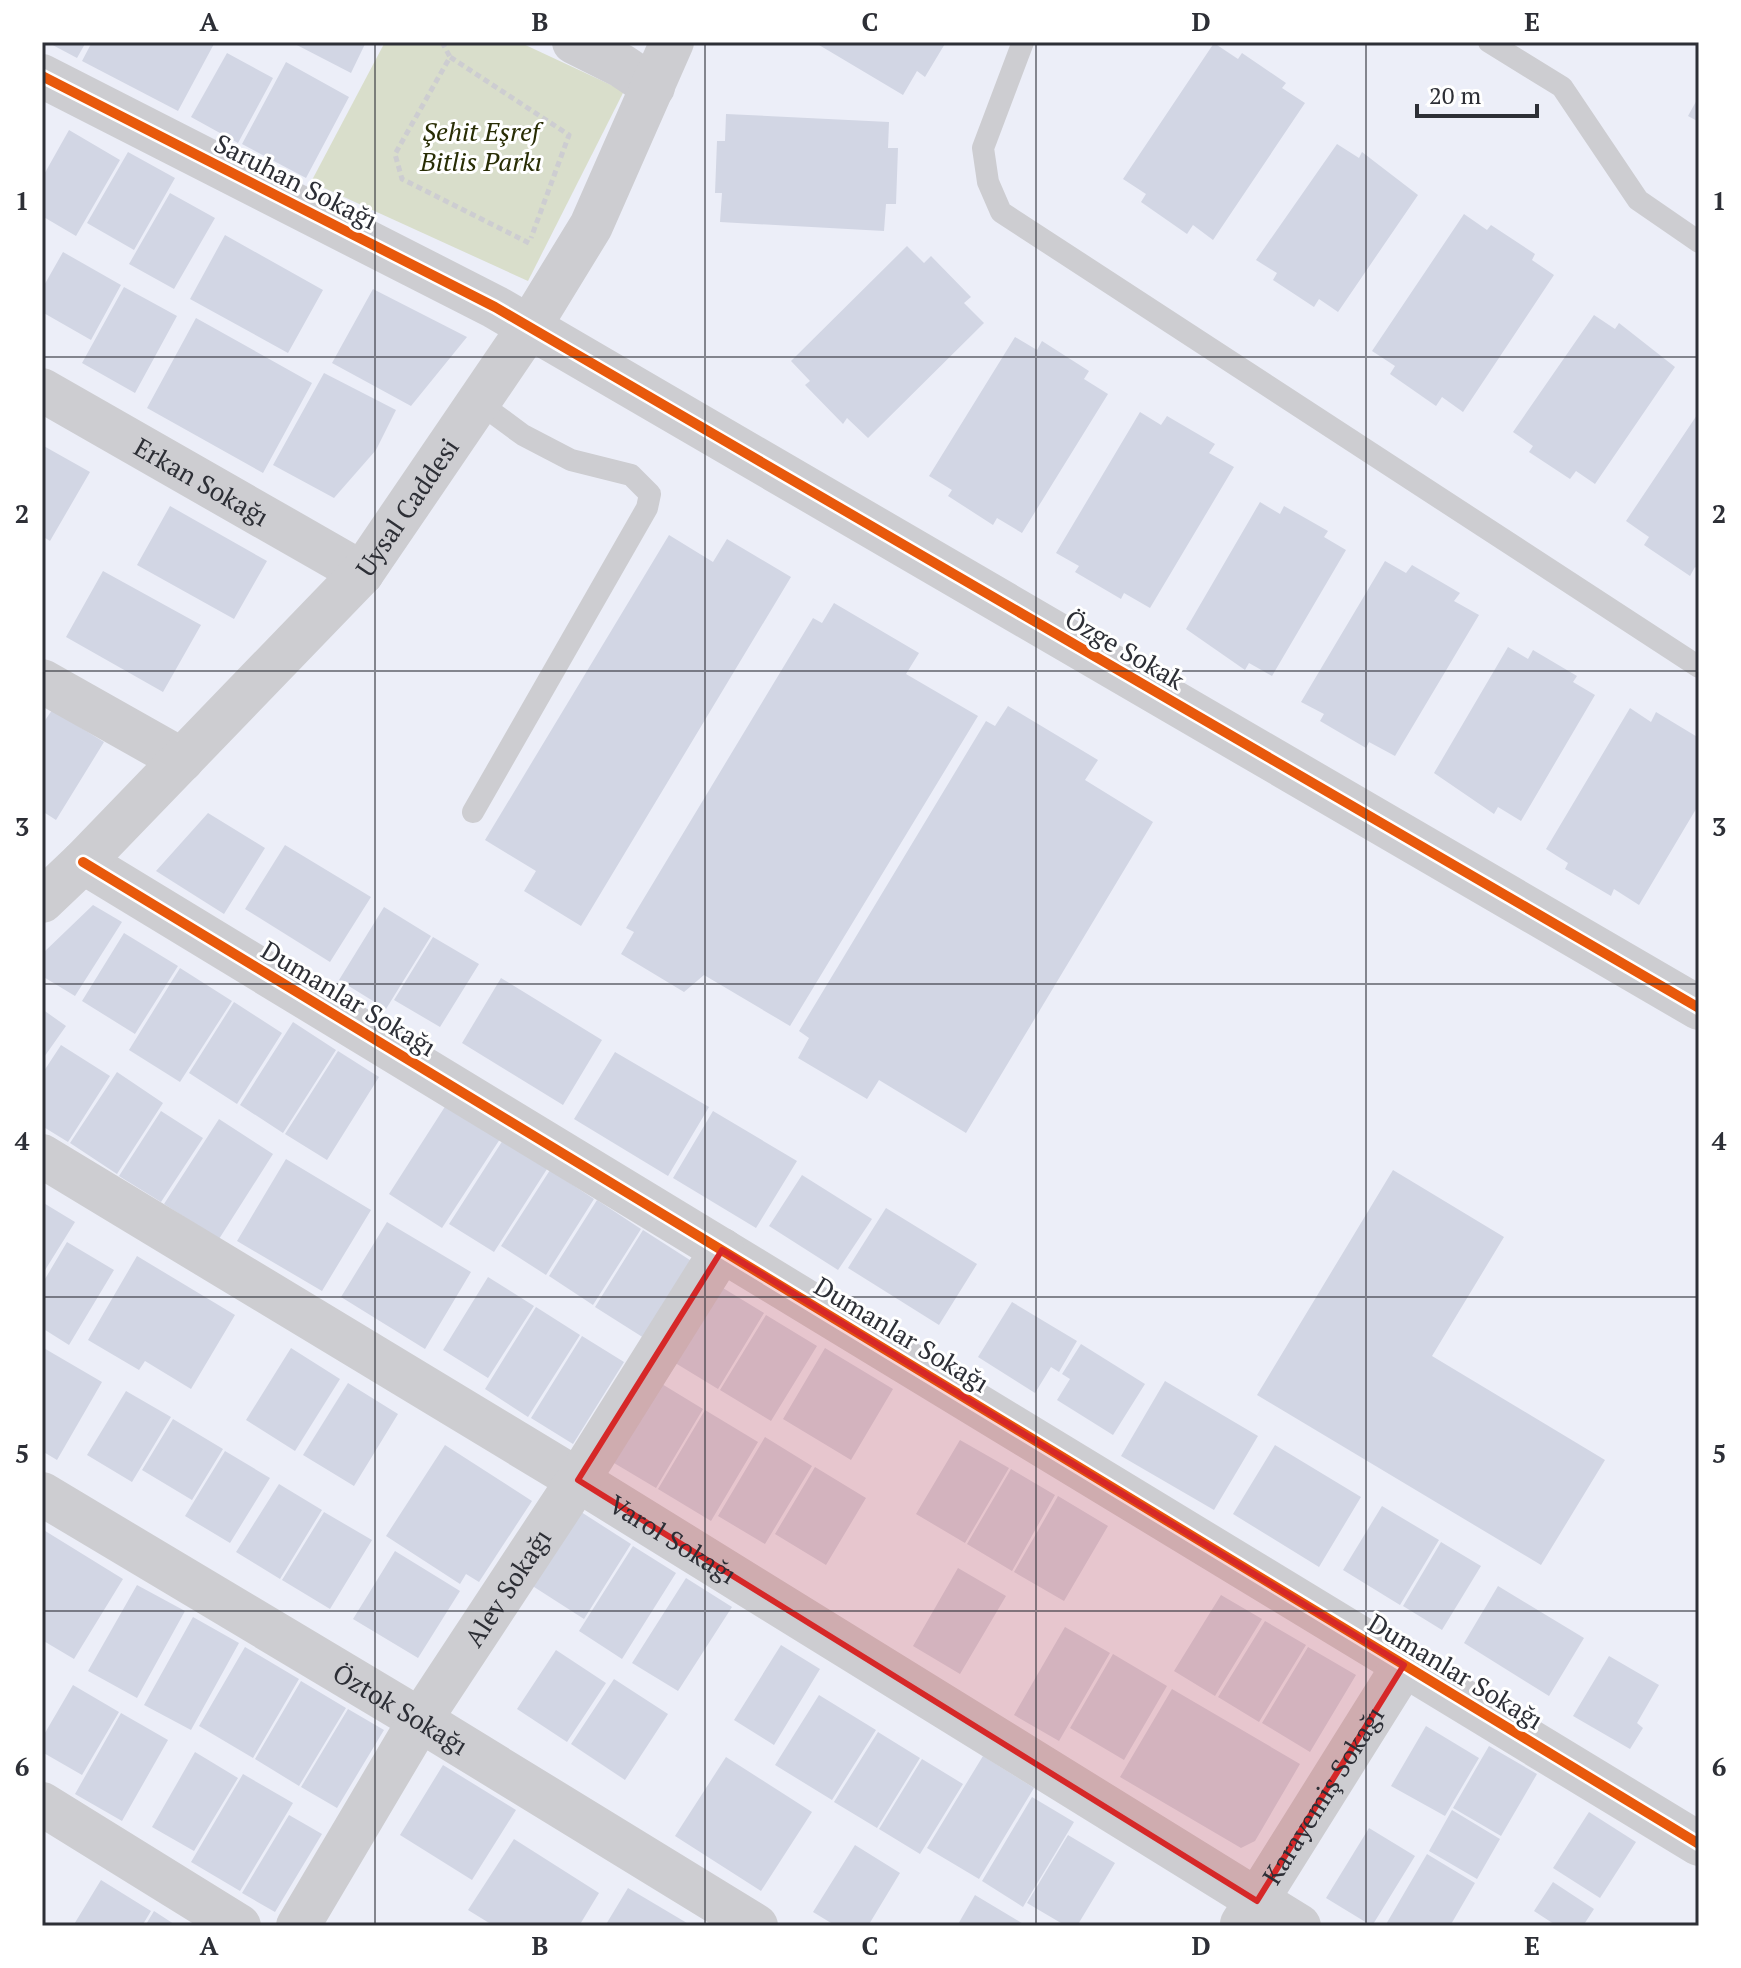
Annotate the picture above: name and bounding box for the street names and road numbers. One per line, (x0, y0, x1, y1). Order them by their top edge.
street label: Saruhan Sokağı (209, 125, 383, 237)
street label: Erkan Sokağı (128, 429, 275, 533)
street label: Uysal Caddesi (348, 431, 466, 583)
street label: Özge Sokak (1059, 601, 1191, 697)
street label: Dumanlar Sokağı (255, 932, 443, 1064)
street label: Dumanlar Sokağı (808, 1268, 996, 1400)
street label: Varol Sokağı (603, 1486, 743, 1591)
street label: Alev Sokağı (456, 1522, 558, 1653)
street label: Dumanlar Sokağı (1362, 1605, 1550, 1737)
street label: Öztok Sokağı (327, 1655, 474, 1762)
street label: Karayemiş Sokağı (1254, 1700, 1391, 1890)

